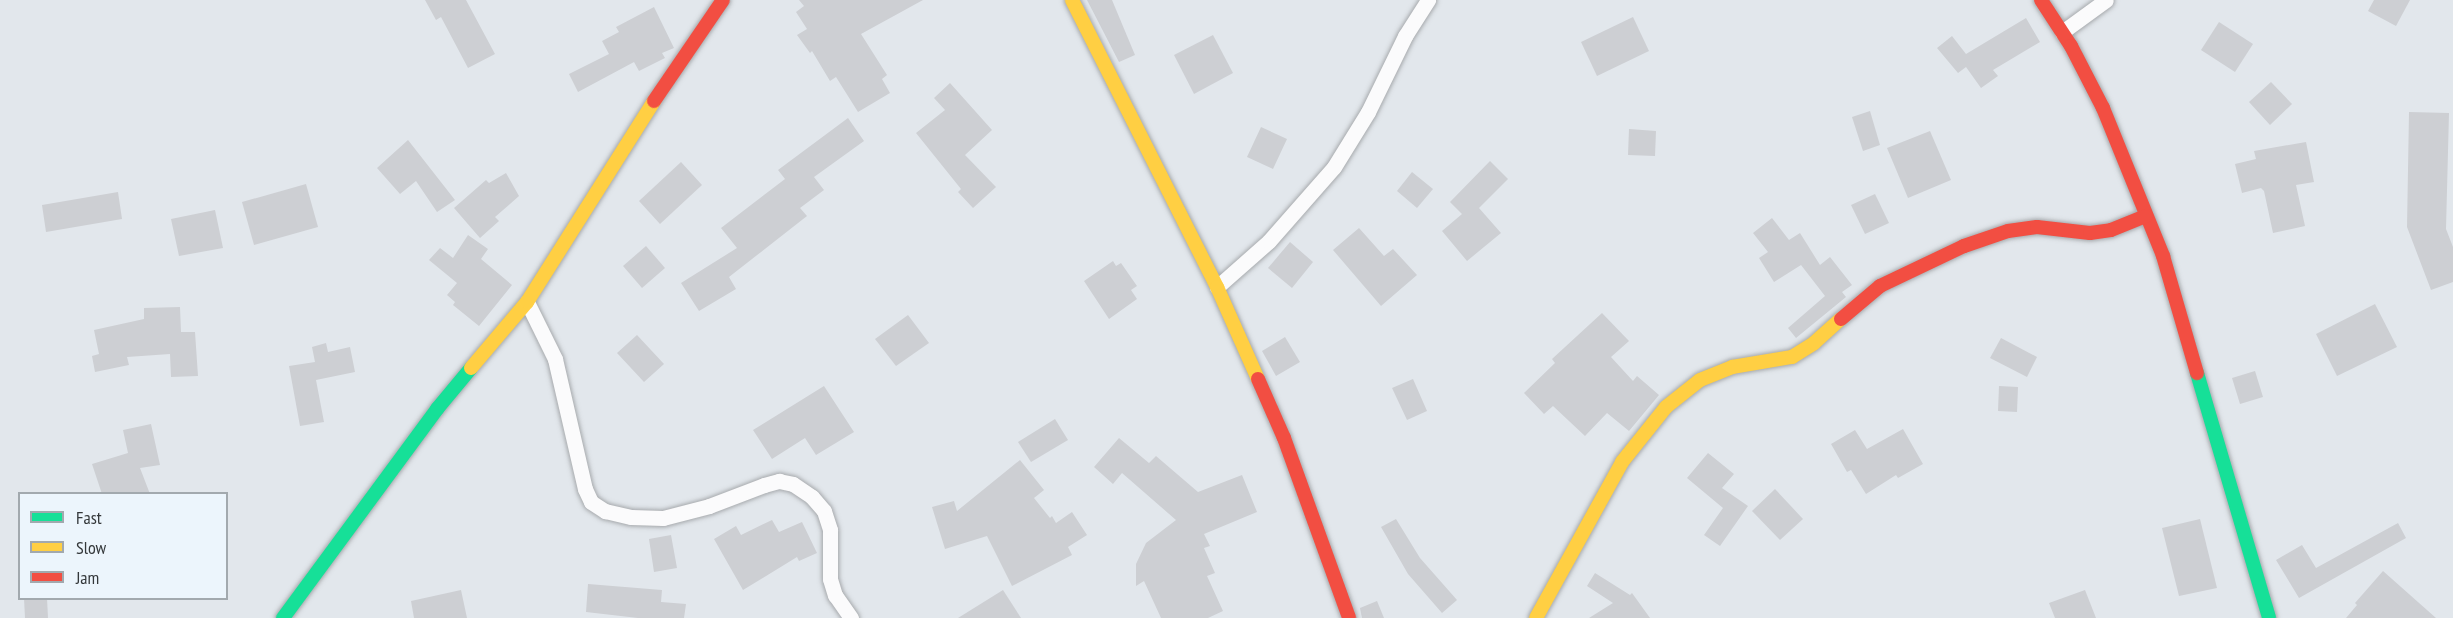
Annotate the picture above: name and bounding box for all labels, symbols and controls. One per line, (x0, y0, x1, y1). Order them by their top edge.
legend (18, 492, 228, 600)
text: Fast (76, 506, 102, 529)
text: Slow (76, 536, 106, 559)
text: Jam (76, 566, 99, 589)

